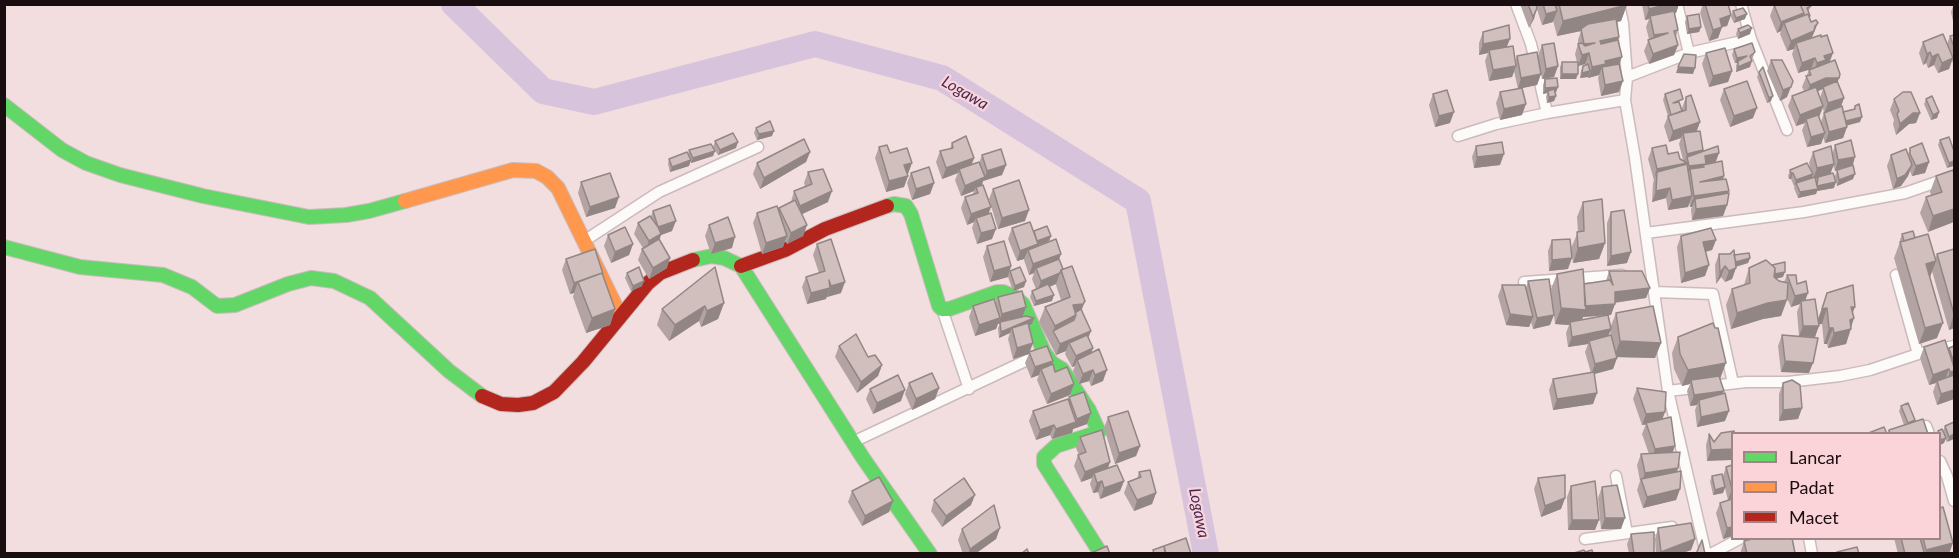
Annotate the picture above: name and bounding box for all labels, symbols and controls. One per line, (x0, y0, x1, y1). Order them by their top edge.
water label: Logawa (938, 72, 992, 114)
legend (1731, 432, 1941, 540)
text: Lancar (1789, 446, 1841, 468)
text: Padat (1789, 476, 1834, 498)
water label: Logawa (1185, 486, 1213, 540)
text: Macet (1789, 506, 1839, 528)

